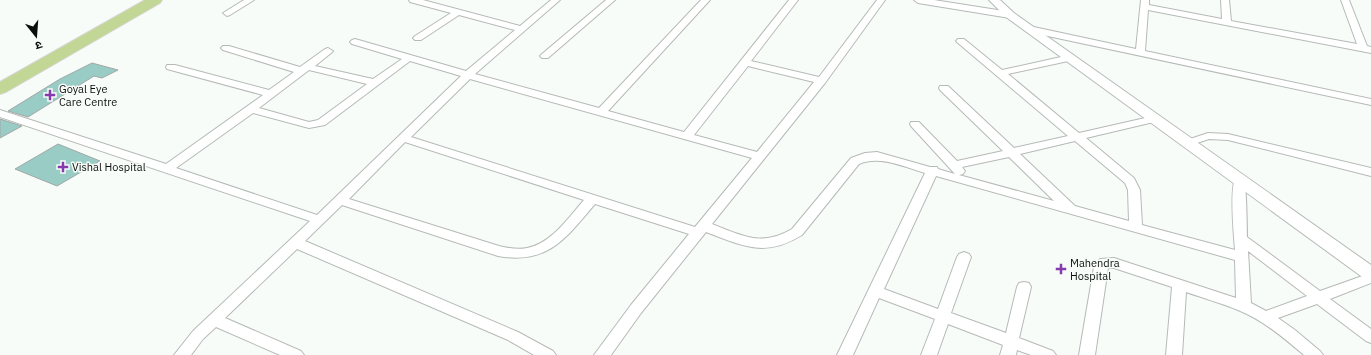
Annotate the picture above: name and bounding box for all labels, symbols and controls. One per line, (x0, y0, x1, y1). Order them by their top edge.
north arrow (16, 16, 56, 56)
text: उ (33, 38, 44, 53)
place label: Goyal Eye Care Centre (59, 82, 117, 109)
marker: Goyal Eye Care Centre (44, 89, 56, 101)
place label: Vishal Hospital (72, 160, 146, 174)
marker: Vishal Hospital (57, 161, 69, 173)
place label: Mahendra Hospital (1070, 256, 1120, 283)
marker: Mahendra Hospital (1055, 263, 1067, 275)

